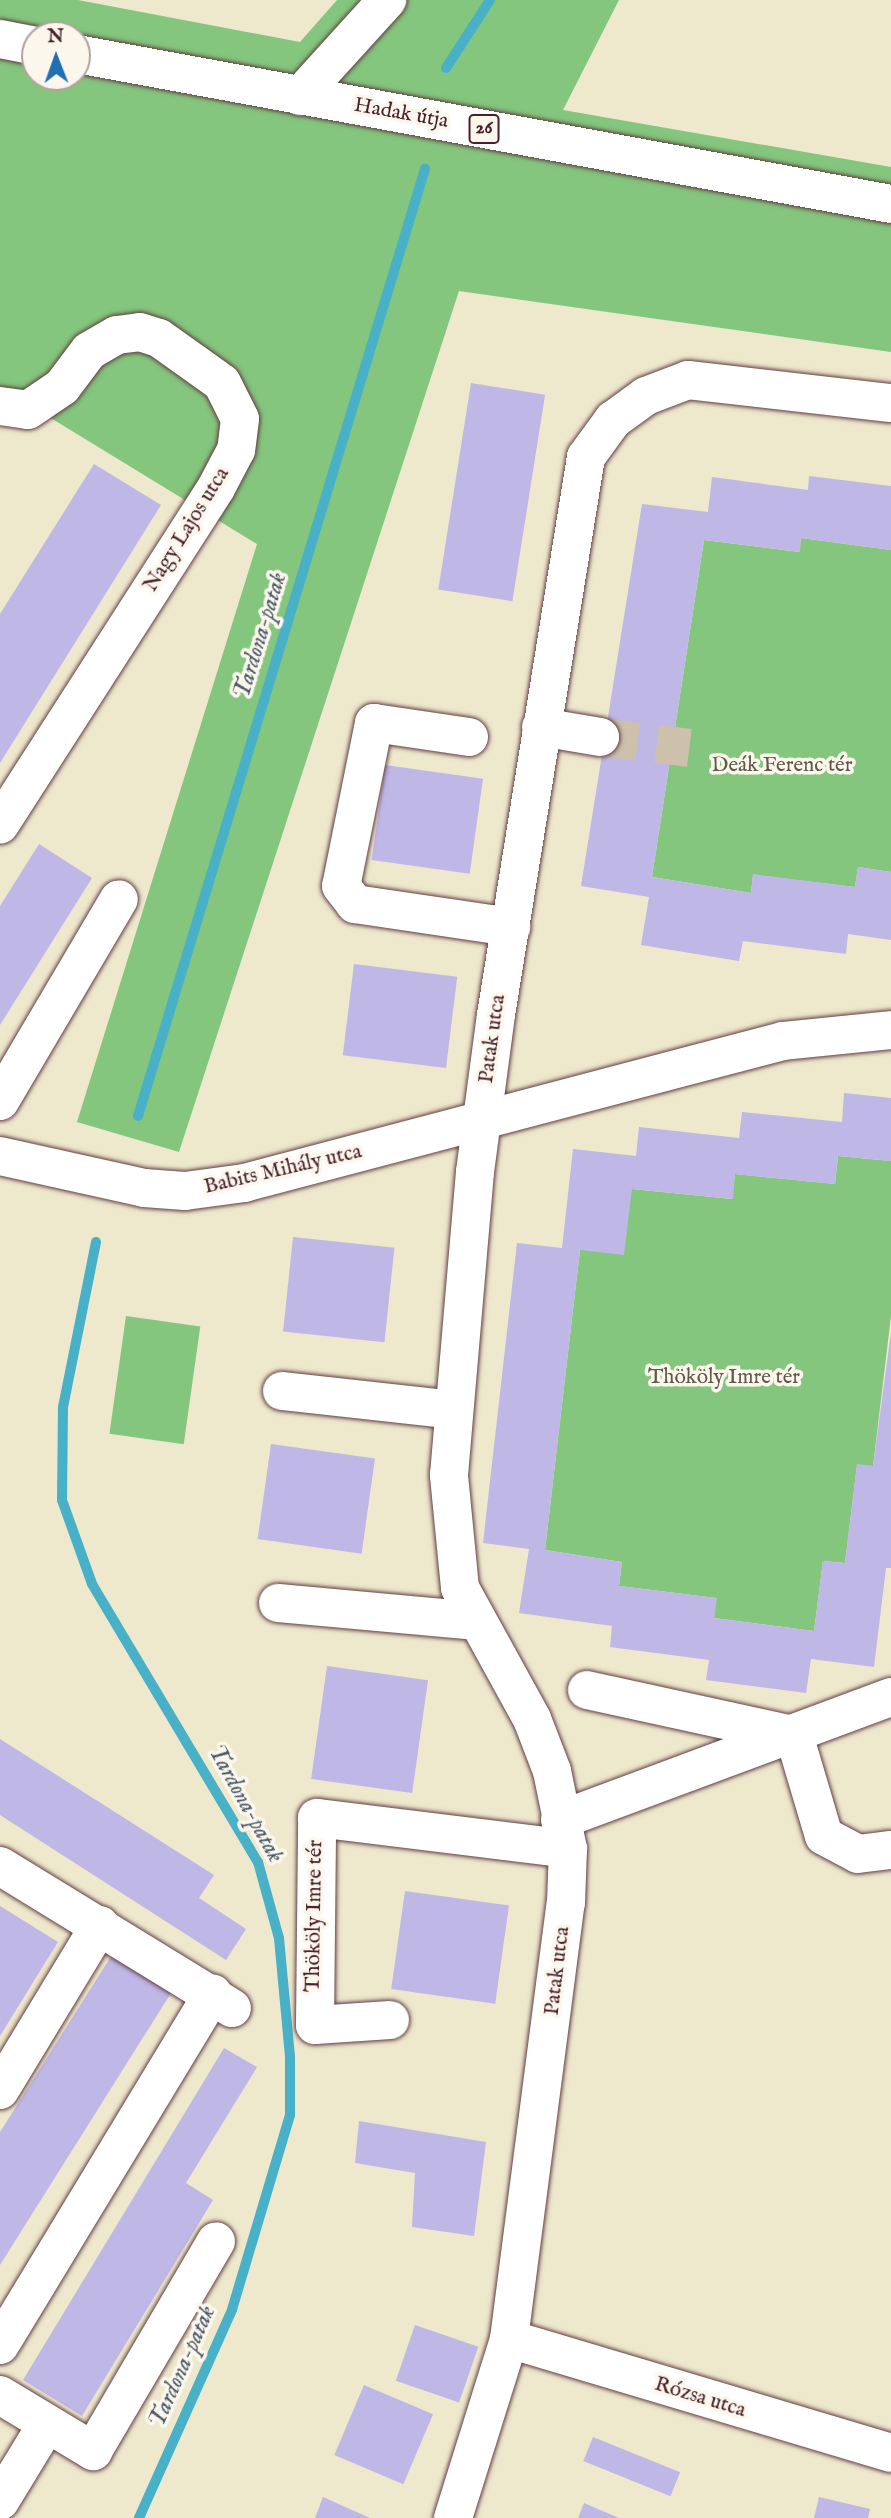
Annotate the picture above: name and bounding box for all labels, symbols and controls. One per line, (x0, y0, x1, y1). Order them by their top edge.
north arrow (21, 21, 91, 91)
text: N (47, 25, 64, 49)
street label: Hadak útja (352, 93, 450, 135)
road number: 26 (468, 113, 500, 144)
street label: Nagy Lajos utca (139, 463, 235, 597)
water label: Tardona-patak (229, 570, 293, 702)
park label: Deák Ferenc tér (712, 753, 852, 779)
street label: Patak utca (474, 993, 512, 1085)
street label: Babits Mihály utca (202, 1140, 364, 1200)
park label: Thököly Imre tér (648, 1365, 800, 1391)
water label: Tardona-patak (201, 1740, 289, 1868)
street label: Thököly Imre tér (301, 1840, 329, 1992)
street label: Patak utca (540, 1925, 576, 2017)
water label: Tardona-patak (144, 2302, 222, 2432)
street label: Rózsa utca (651, 2372, 749, 2424)

